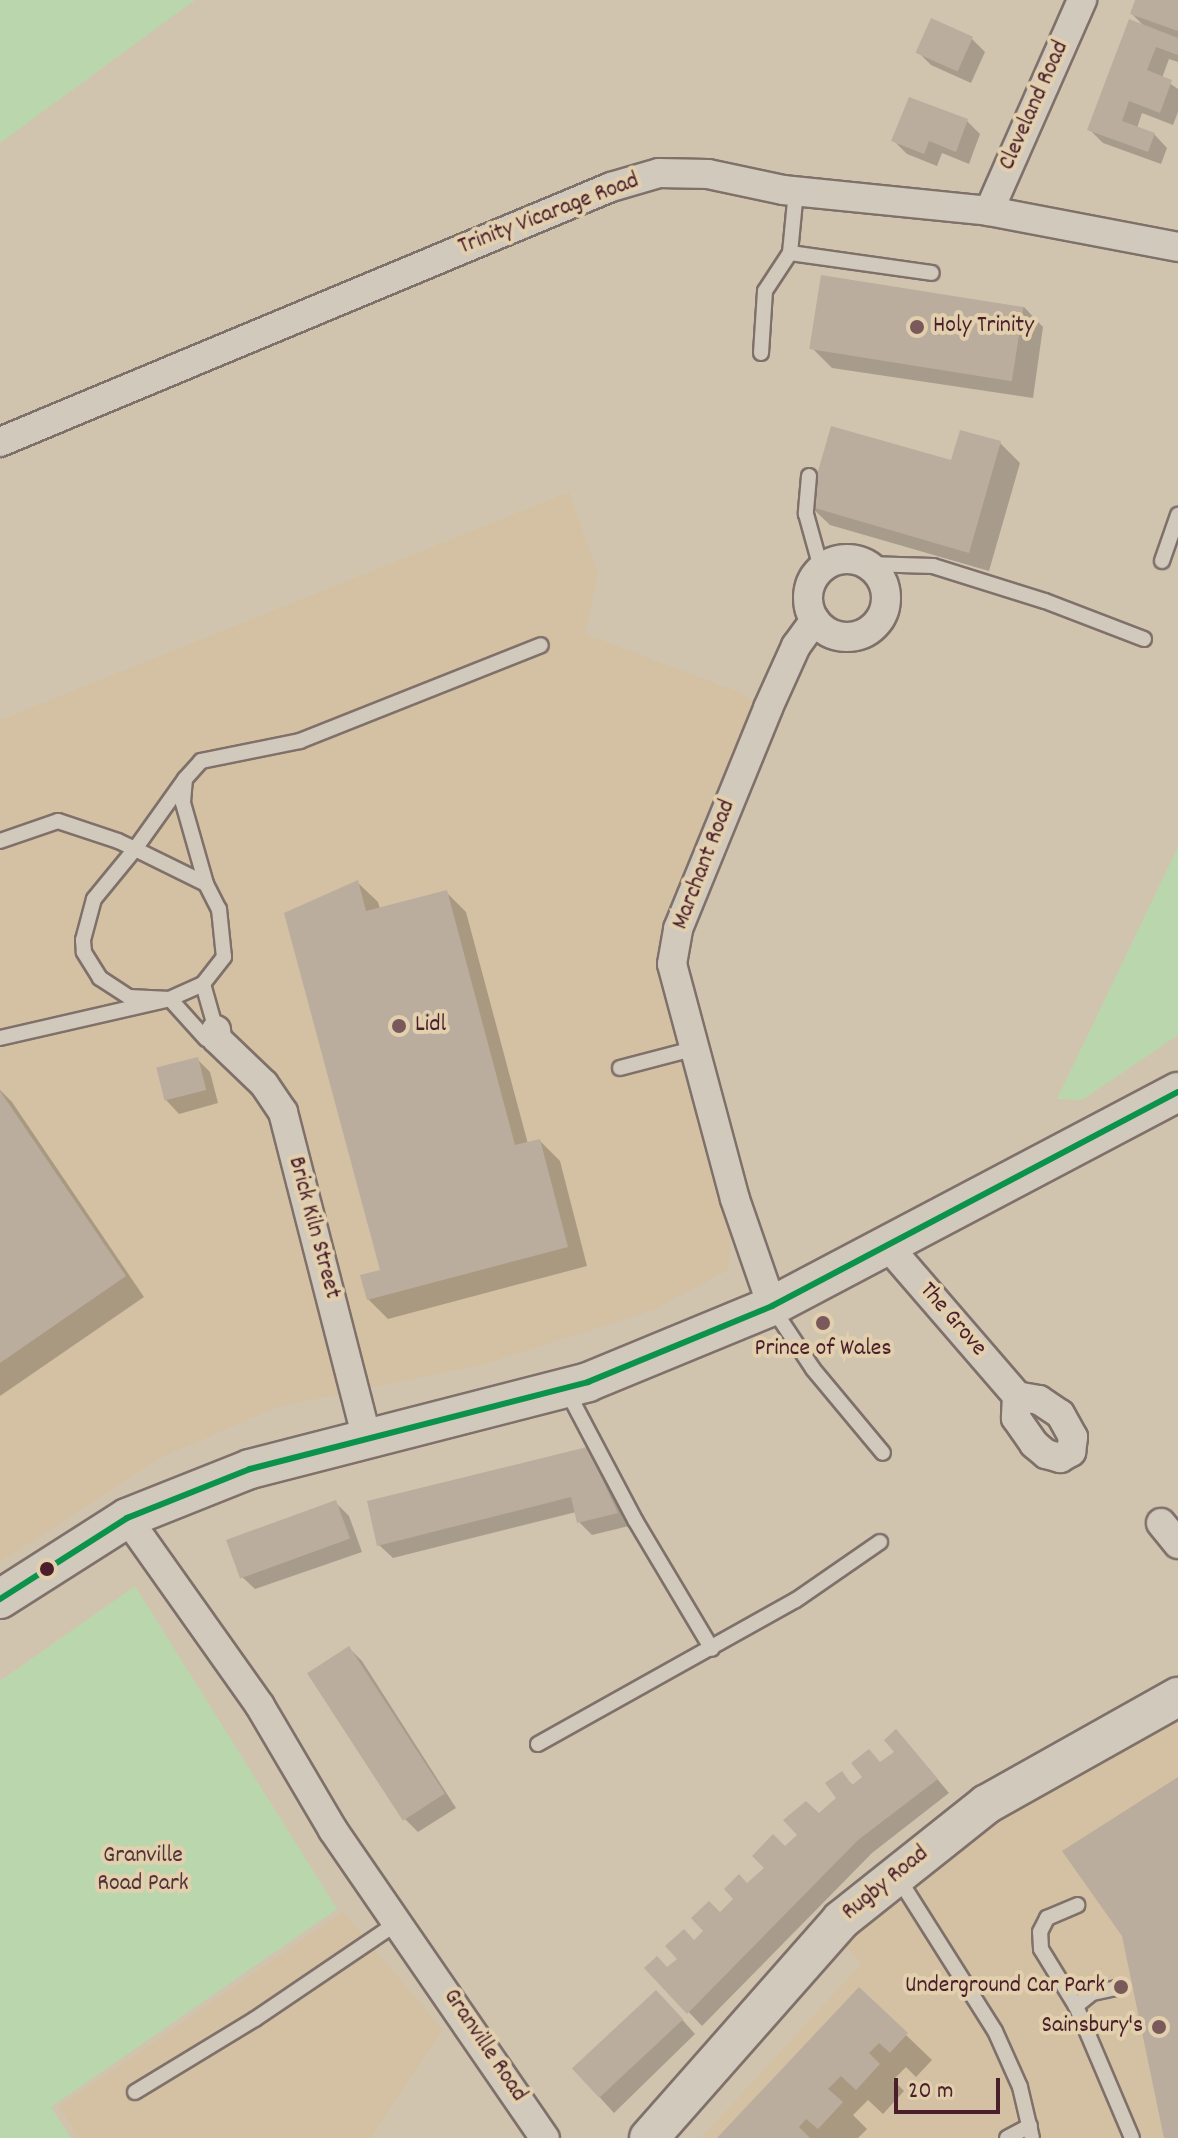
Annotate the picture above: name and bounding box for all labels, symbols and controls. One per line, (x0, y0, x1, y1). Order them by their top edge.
street label: Cleveland Road (994, 37, 1076, 175)
street label: Trinity Vicarage Road (455, 167, 643, 263)
place label: Holy Trinity (933, 313, 1034, 341)
marker: Holy Trinity (908, 318, 926, 336)
street label: Marchant Road (667, 796, 743, 934)
place label: Lidl (415, 1012, 446, 1040)
marker: Lidl (390, 1017, 408, 1035)
street label: Brick Kiln Street (280, 1154, 346, 1302)
street label: The Grove (912, 1277, 992, 1363)
marker: Prince of Wales (814, 1314, 832, 1332)
place label: Prince of Wales (754, 1336, 892, 1364)
unlabelled marker (39, 1561, 55, 1577)
street label: Rugby Road (837, 1840, 935, 1928)
park label: Granville Road Park (97, 1843, 189, 1899)
place label: Underground Car Park (905, 1973, 1105, 2001)
marker: Underground Car Park (1112, 1978, 1130, 1996)
street label: Granville Road (436, 1984, 532, 2108)
place label: Sainsbury's (1041, 2013, 1143, 2041)
marker: Sainsbury's (1150, 2018, 1168, 2036)
scale bar (898, 2062, 1004, 2112)
text: 20 m (908, 2075, 954, 2109)

